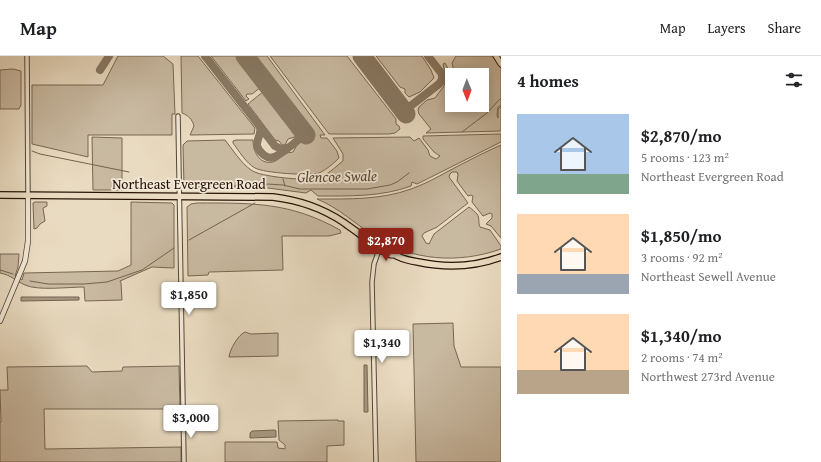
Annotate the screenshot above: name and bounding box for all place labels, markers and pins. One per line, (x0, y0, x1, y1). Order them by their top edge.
pin: $2,870 (353, 228, 419, 262)
pin: $1,850 (156, 282, 222, 316)
pin: $1,340 (349, 330, 415, 364)
pin: $3,000 (158, 405, 224, 439)

